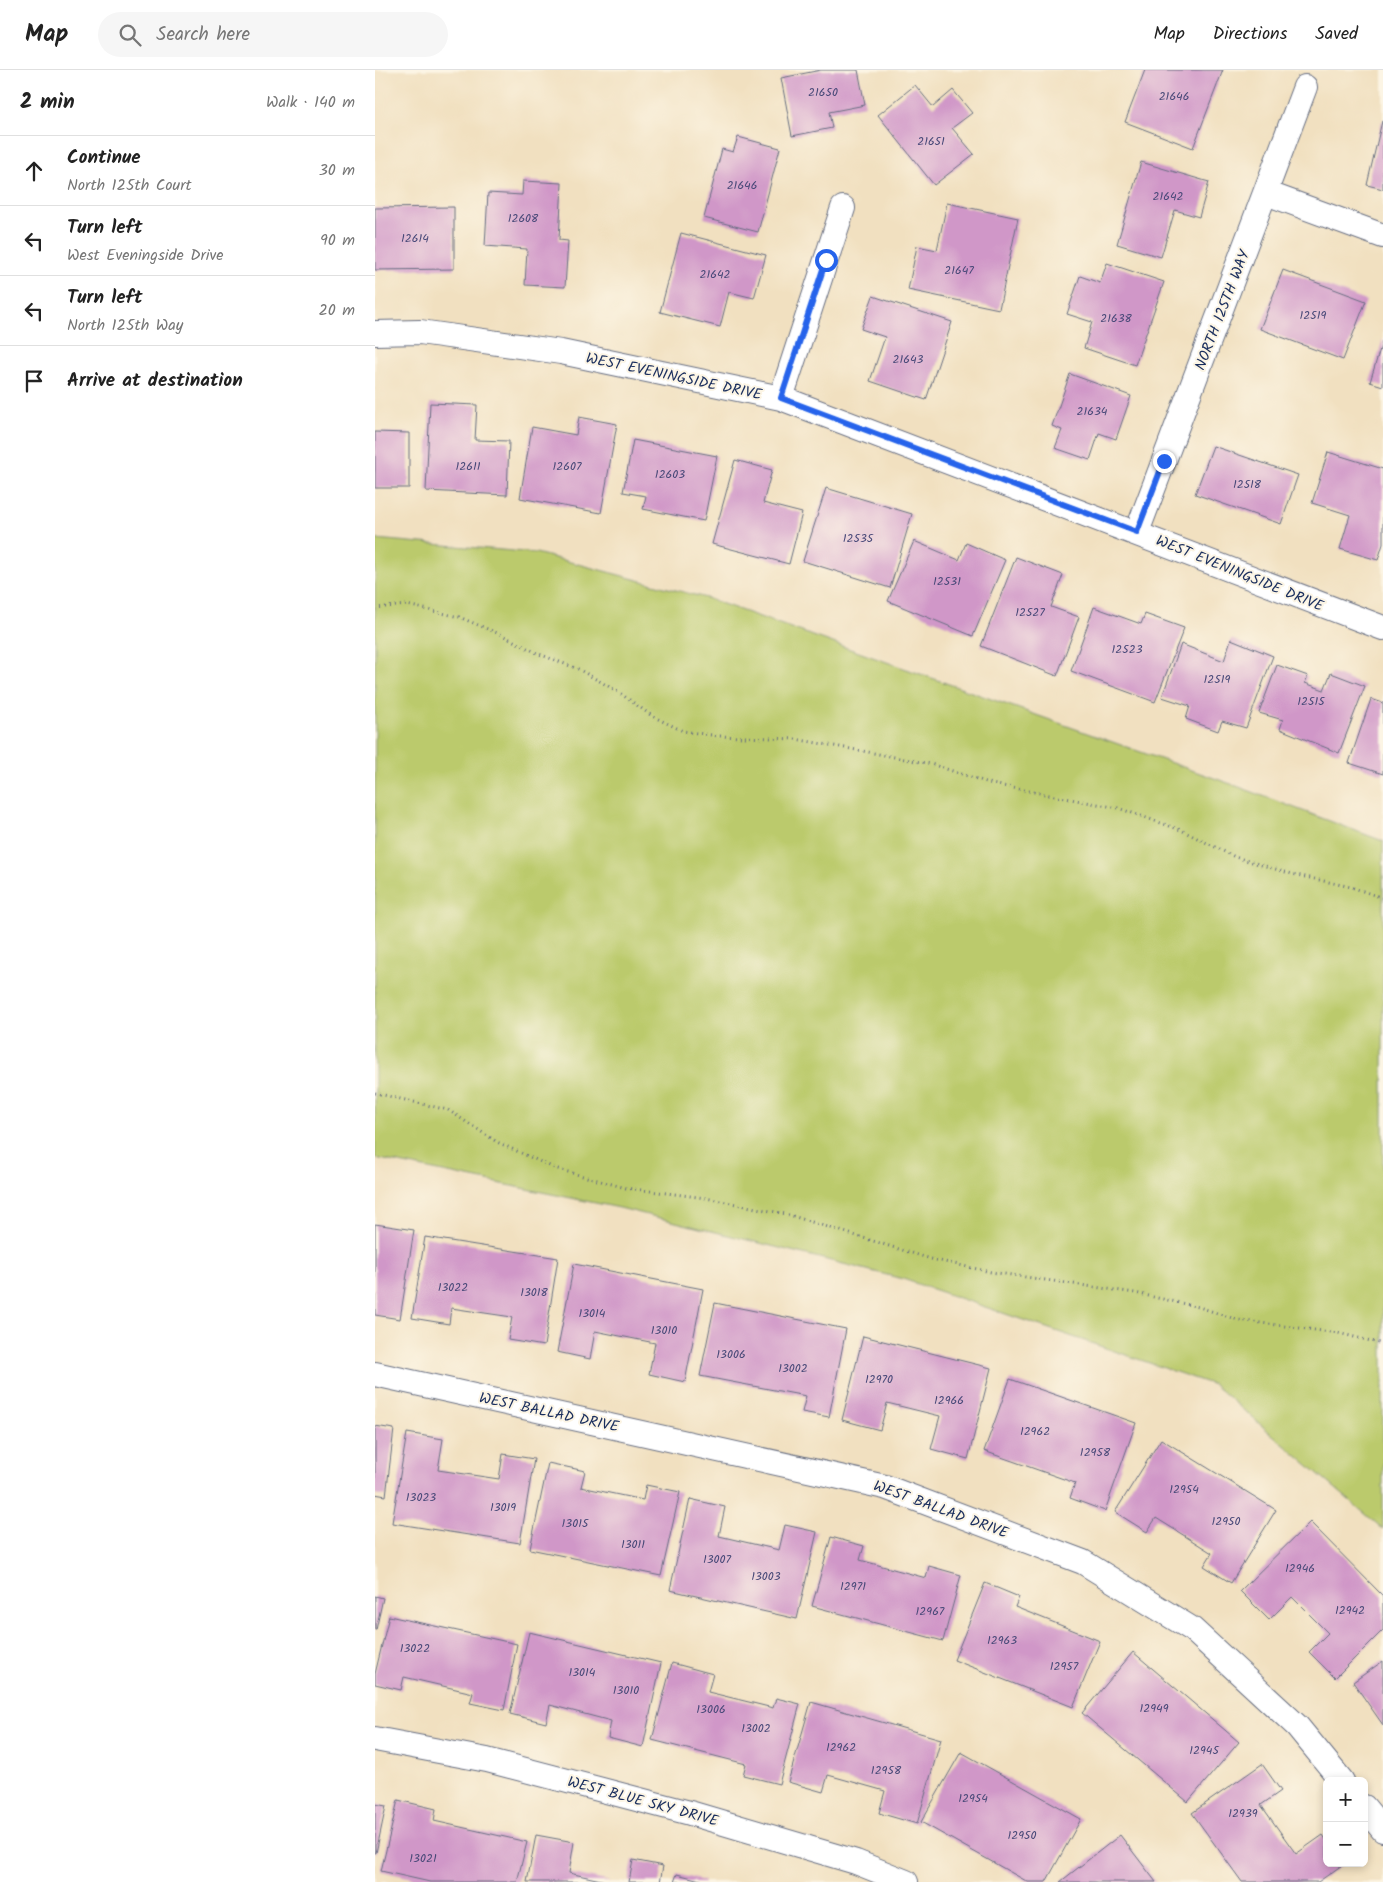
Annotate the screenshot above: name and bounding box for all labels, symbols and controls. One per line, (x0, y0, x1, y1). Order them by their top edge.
search box (98, 12, 448, 57)
text: Map (25, 15, 68, 54)
text: Search here (156, 20, 250, 50)
text: Map (1153, 20, 1185, 49)
text: Directions (1213, 20, 1287, 49)
text: Saved (1315, 20, 1358, 49)
icon: search (116, 21, 144, 49)
house number: 21650 (808, 83, 838, 102)
text: 2 min (20, 86, 75, 119)
house number: 21646 (1159, 87, 1189, 106)
text: Walk · 140 m (266, 90, 355, 115)
house number: 21651 (917, 132, 945, 151)
text: Continue (67, 143, 140, 173)
icon: ahead (20, 157, 48, 185)
text: 30 m (319, 158, 355, 183)
text: North 125th Court (67, 173, 192, 198)
house number: 21646 (727, 176, 757, 195)
house number: 21642 (1153, 187, 1184, 206)
house number: 12608 (508, 209, 539, 228)
text: Turn left (67, 213, 142, 243)
icon: left (20, 227, 48, 255)
text: 90 m (320, 228, 355, 253)
house number: 12614 (401, 229, 429, 248)
text: West Eveningside Drive (67, 243, 224, 268)
street label: NORTH 125TH WAY (1189, 245, 1257, 374)
route start (815, 249, 838, 272)
house number: 21647 (944, 261, 974, 280)
house number: 21642 (700, 265, 731, 284)
text: Turn left (67, 283, 142, 313)
icon: left (20, 297, 48, 325)
text: 20 m (319, 298, 355, 323)
house number: 12519 (1300, 306, 1327, 325)
house number: 21638 (1100, 309, 1133, 328)
text: North 125th Way (67, 313, 183, 338)
street label: WEST EVENINGSIDE DRIVE (584, 347, 765, 408)
house number: 21643 (893, 350, 924, 369)
text: Arrive at destination (67, 366, 243, 396)
icon: arrive (20, 367, 48, 395)
house number: 21634 (1077, 402, 1108, 421)
route end (1153, 450, 1176, 473)
house number: 12611 (456, 457, 481, 476)
house number: 12607 (553, 457, 582, 476)
house number: 12603 (655, 465, 685, 484)
house number: 12518 (1233, 475, 1262, 494)
house number: 12535 (843, 529, 875, 548)
street label: WEST EVENINGSIDE DRIVE (1152, 529, 1328, 619)
house number: 12531 (933, 572, 961, 591)
house number: 12527 (1015, 603, 1045, 622)
house number: 12523 (1111, 640, 1143, 659)
house number: 12519 (1204, 670, 1231, 689)
house number: 12515 (1297, 692, 1326, 711)
house number: 13022 (438, 1278, 468, 1297)
house number: 13018 (520, 1283, 549, 1302)
house number: 13014 (578, 1304, 606, 1323)
house number: 13010 (651, 1321, 677, 1340)
house number: 13006 (716, 1345, 746, 1364)
house number: 13002 (778, 1359, 808, 1378)
house number: 12970 (865, 1370, 893, 1389)
street label: WEST BALLAD DRIVE (477, 1386, 622, 1440)
house number: 12966 (934, 1391, 964, 1410)
house number: 12962 (1020, 1422, 1050, 1441)
house number: 12958 (1080, 1443, 1111, 1462)
street label: WEST BALLAD DRIVE (870, 1474, 1013, 1546)
house number: 12954 (1169, 1480, 1199, 1499)
house number: 13023 (406, 1488, 436, 1507)
house number: 13019 (490, 1498, 516, 1517)
house number: 12950 (1211, 1512, 1241, 1531)
house number: 13015 (562, 1514, 590, 1533)
house number: 13011 (621, 1535, 645, 1554)
house number: 13007 (703, 1550, 732, 1569)
house number: 12946 (1285, 1559, 1315, 1578)
house number: 13003 (751, 1567, 781, 1586)
house number: 12971 (840, 1577, 866, 1596)
house number: 12942 (1335, 1601, 1365, 1620)
house number: 12967 (916, 1602, 945, 1621)
house number: 12963 (987, 1631, 1017, 1650)
house number: 13022 (400, 1639, 430, 1658)
house number: 12957 (1050, 1657, 1079, 1676)
house number: 13014 (568, 1663, 596, 1682)
house number: 13010 (613, 1681, 639, 1700)
house number: 12949 (1139, 1699, 1169, 1718)
house number: 13006 (696, 1700, 726, 1719)
house number: 13002 (741, 1719, 771, 1738)
house number: 12962 (826, 1738, 856, 1757)
house number: 12945 (1189, 1741, 1220, 1760)
house number: 12958 (871, 1761, 902, 1780)
street label: WEST BLUE SKY DRIVE (565, 1770, 722, 1834)
map controls (1323, 1777, 1368, 1867)
button: + (1323, 1777, 1368, 1822)
house number: 12954 (958, 1789, 988, 1808)
house number: 12939 (1228, 1804, 1258, 1823)
button: − (1323, 1822, 1368, 1867)
house number: 12950 (1007, 1826, 1037, 1845)
house number: 13021 (409, 1849, 437, 1868)

